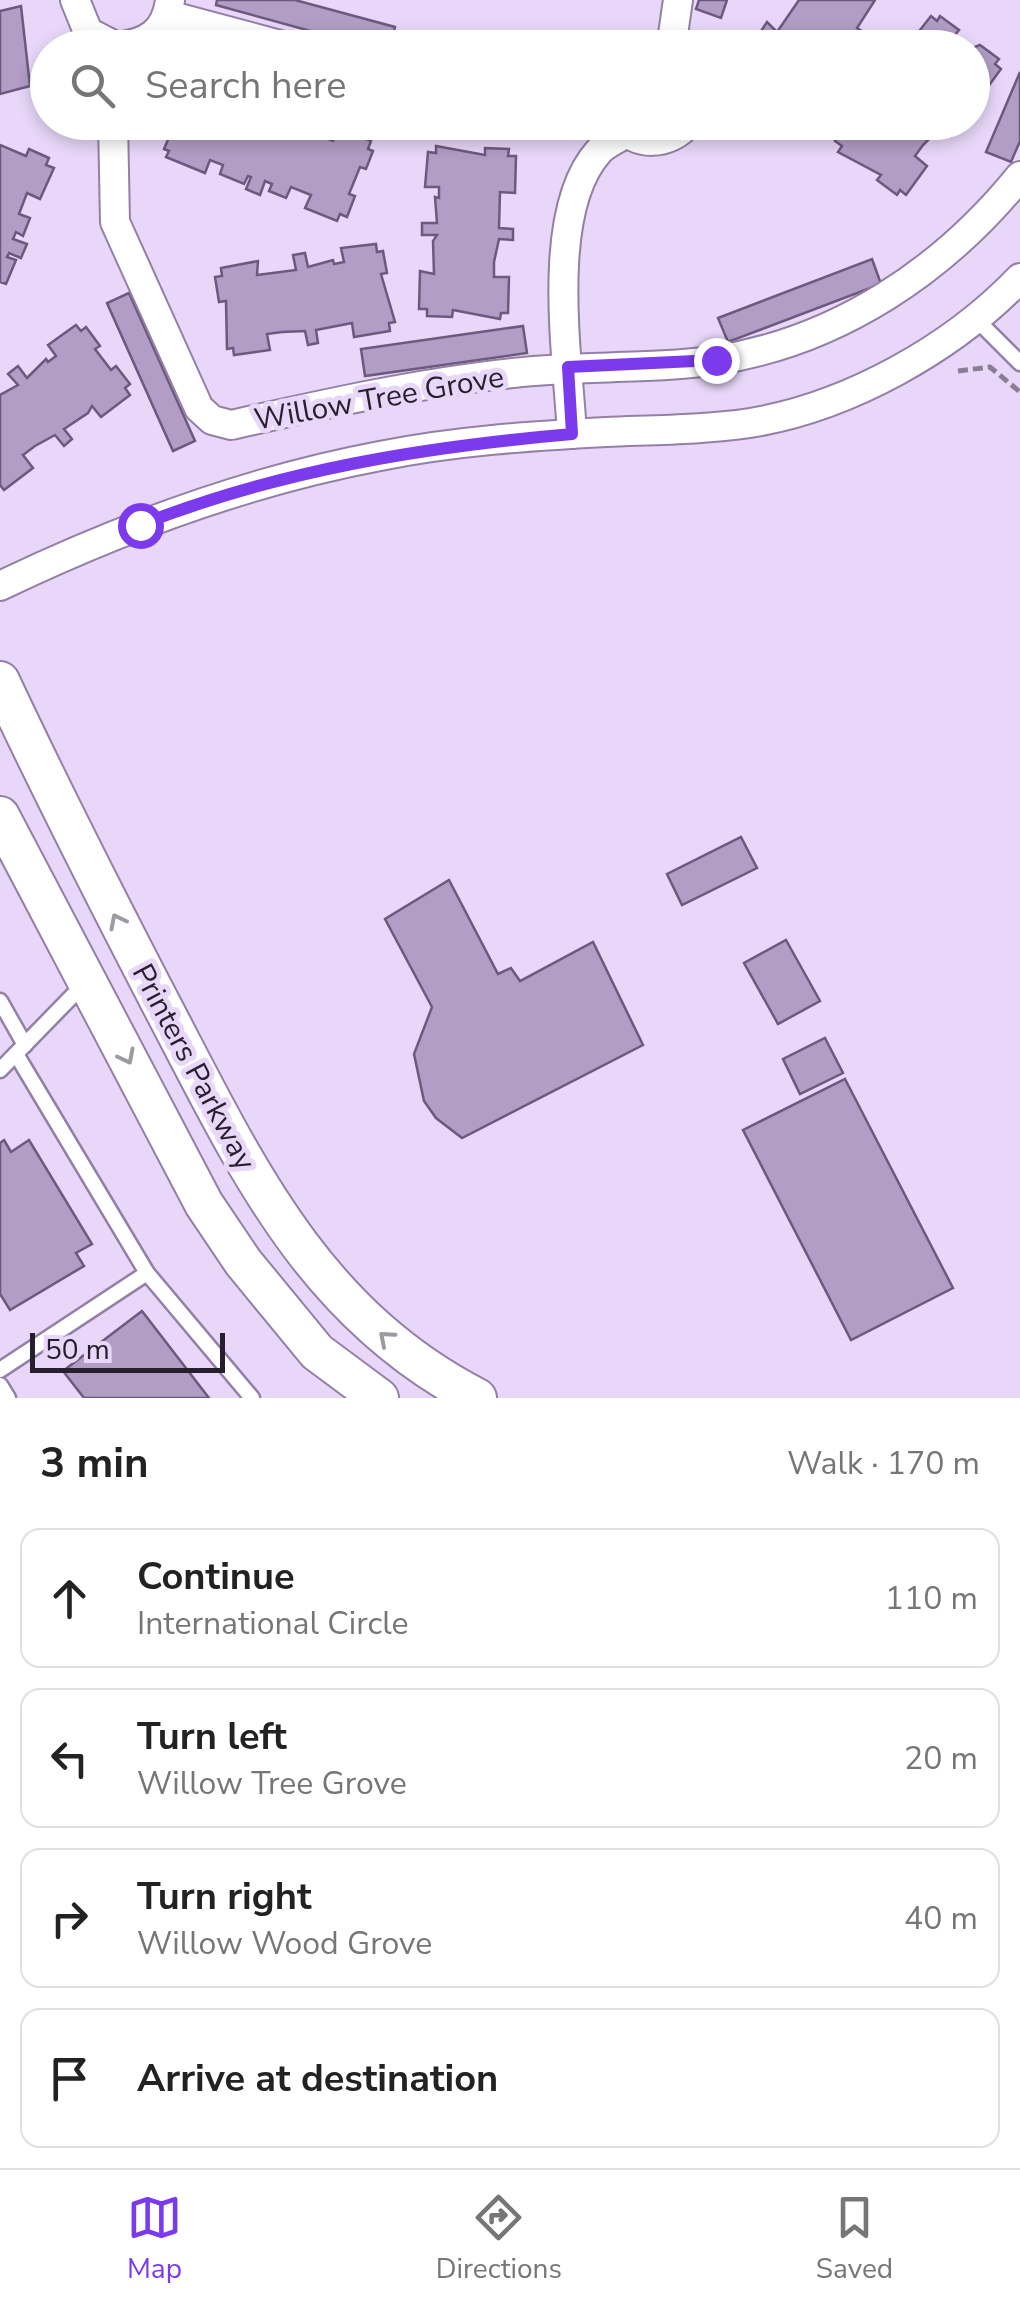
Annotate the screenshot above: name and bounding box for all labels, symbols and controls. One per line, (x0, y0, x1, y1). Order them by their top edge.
search box (30, 30, 990, 140)
icon: search (65, 58, 120, 113)
text: Search here (145, 60, 346, 111)
route end (694, 338, 740, 384)
street label: Willow Tree Grove (251, 356, 507, 441)
route start (118, 503, 164, 549)
one-way arrow (109, 913, 129, 931)
street label: Printers Parkway (122, 957, 265, 1178)
one-way arrow (115, 1046, 134, 1064)
scale bar (30, 1328, 225, 1372)
text: 50 m (45, 1331, 110, 1369)
one-way arrow (379, 1332, 397, 1350)
text: 3 min (40, 1435, 149, 1492)
text: Walk · 170 m (787, 1442, 980, 1485)
text: Continue (137, 1551, 295, 1602)
icon: ahead (42, 1571, 97, 1626)
text: 110 m (885, 1577, 978, 1620)
text: International Circle (137, 1602, 409, 1645)
text: Turn left (137, 1711, 287, 1762)
icon: left (42, 1731, 97, 1786)
text: 20 m (904, 1737, 978, 1780)
text: Willow Tree Grove (137, 1762, 407, 1805)
text: Turn right (137, 1871, 312, 1922)
icon: right (42, 1891, 97, 1946)
text: 40 m (904, 1897, 978, 1940)
text: Willow Wood Grove (137, 1922, 432, 1965)
icon: arrive (42, 2051, 97, 2106)
text: Arrive at destination (137, 2053, 498, 2104)
tab: Map (127, 2190, 182, 2288)
tab: Directions (436, 2190, 562, 2288)
tab: Saved (816, 2190, 893, 2288)

